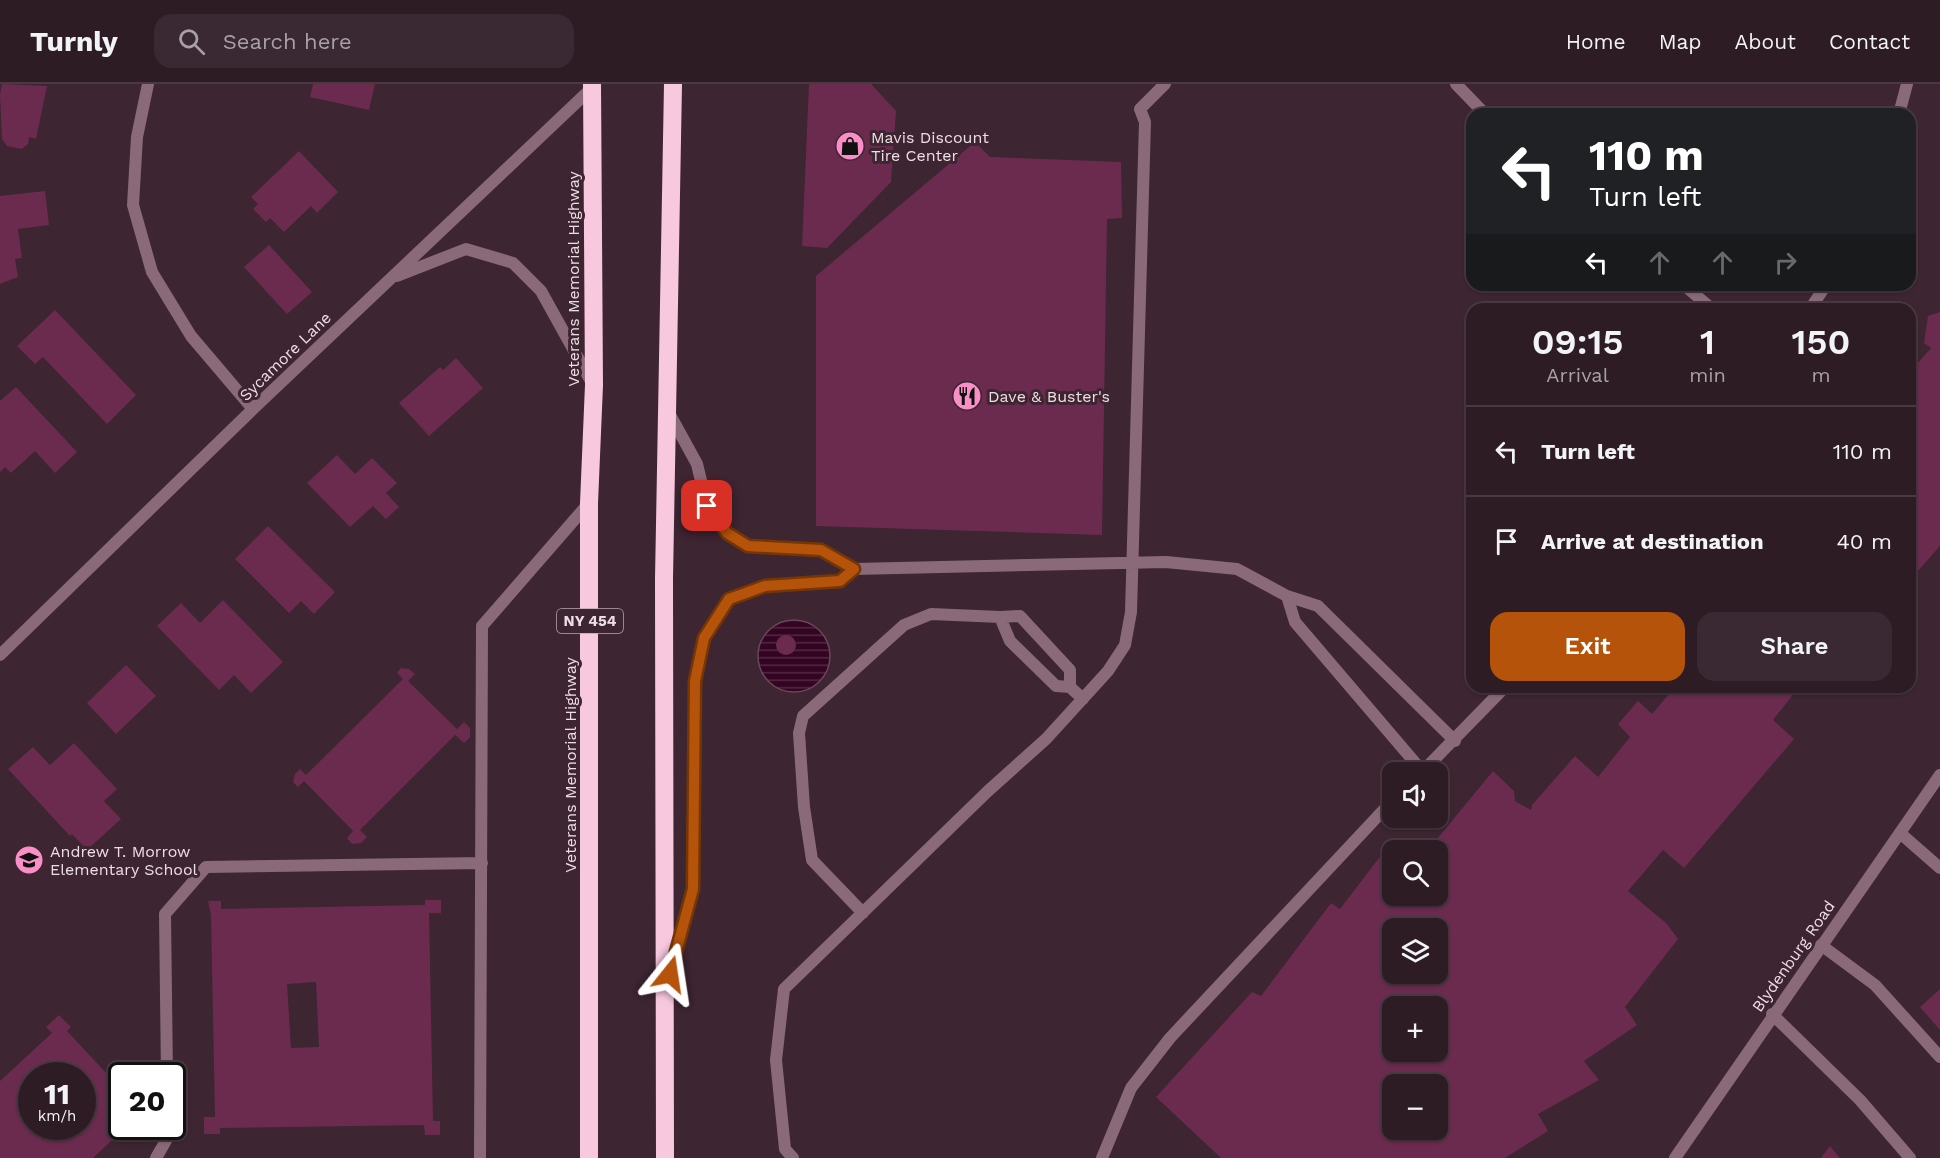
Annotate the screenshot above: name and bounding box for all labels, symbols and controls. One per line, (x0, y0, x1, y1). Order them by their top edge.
search box (154, 14, 574, 68)
text: Turnly (30, 25, 118, 58)
icon: search (175, 25, 208, 58)
text: Search here (223, 29, 352, 54)
text: Home (1566, 29, 1626, 54)
text: Map (1659, 29, 1702, 54)
text: About (1735, 29, 1796, 54)
text: Contact (1829, 29, 1910, 54)
place label: Mavis Discount Tire Center (871, 128, 989, 165)
shop icon: Mavis Discount Tire Center (834, 130, 866, 162)
text: 110 m (1589, 131, 1704, 180)
icon: left (1490, 132, 1568, 210)
street label: Veterans Memorial Highway (564, 171, 583, 387)
text: Turn left (1589, 181, 1701, 213)
icon: left (1580, 246, 1613, 279)
icon: ahead (1643, 246, 1676, 279)
icon: ahead (1706, 246, 1739, 279)
icon: right (1769, 246, 1802, 279)
street label: Sycamore Lane (236, 308, 335, 405)
text: 09:15 (1532, 321, 1623, 363)
text: 1 (1700, 321, 1715, 363)
text: 150 (1792, 321, 1850, 363)
text: Arrival (1546, 363, 1609, 387)
text: min (1689, 363, 1726, 387)
text: m (1811, 363, 1830, 387)
restaurant icon: Dave & Buster's (951, 380, 983, 412)
place label: Dave & Buster's (988, 387, 1110, 406)
icon: left (1490, 435, 1523, 468)
text: Turn left (1541, 439, 1635, 464)
text: 110 m (1833, 439, 1892, 464)
pin (681, 480, 732, 531)
icon: arrive (690, 489, 723, 522)
icon: arrive (1490, 525, 1523, 558)
text: Arrive at destination (1541, 529, 1764, 554)
text: 40 m (1836, 529, 1892, 554)
road number: NY 454 (557, 609, 623, 633)
button: Exit (1490, 612, 1685, 681)
button: Share (1697, 612, 1892, 681)
street label: Veterans Memorial Highway (561, 657, 580, 873)
map controls (1382, 762, 1448, 1140)
button: sound (1382, 762, 1448, 828)
button: search (1382, 840, 1448, 906)
place label: Andrew T. Morrow Elementary School (50, 842, 198, 879)
school or university icon: Andrew T. Morrow Elementary School (13, 844, 45, 876)
street label: Blydenburg Road (1748, 897, 1839, 1016)
button: layers (1382, 918, 1448, 984)
position arrow (638, 942, 702, 1006)
button: + (1382, 996, 1448, 1062)
speed limit sign: 20 (108, 1062, 186, 1140)
button: − (1382, 1074, 1448, 1140)
text: 11 (44, 1076, 70, 1111)
text: km/h (38, 1107, 76, 1125)

